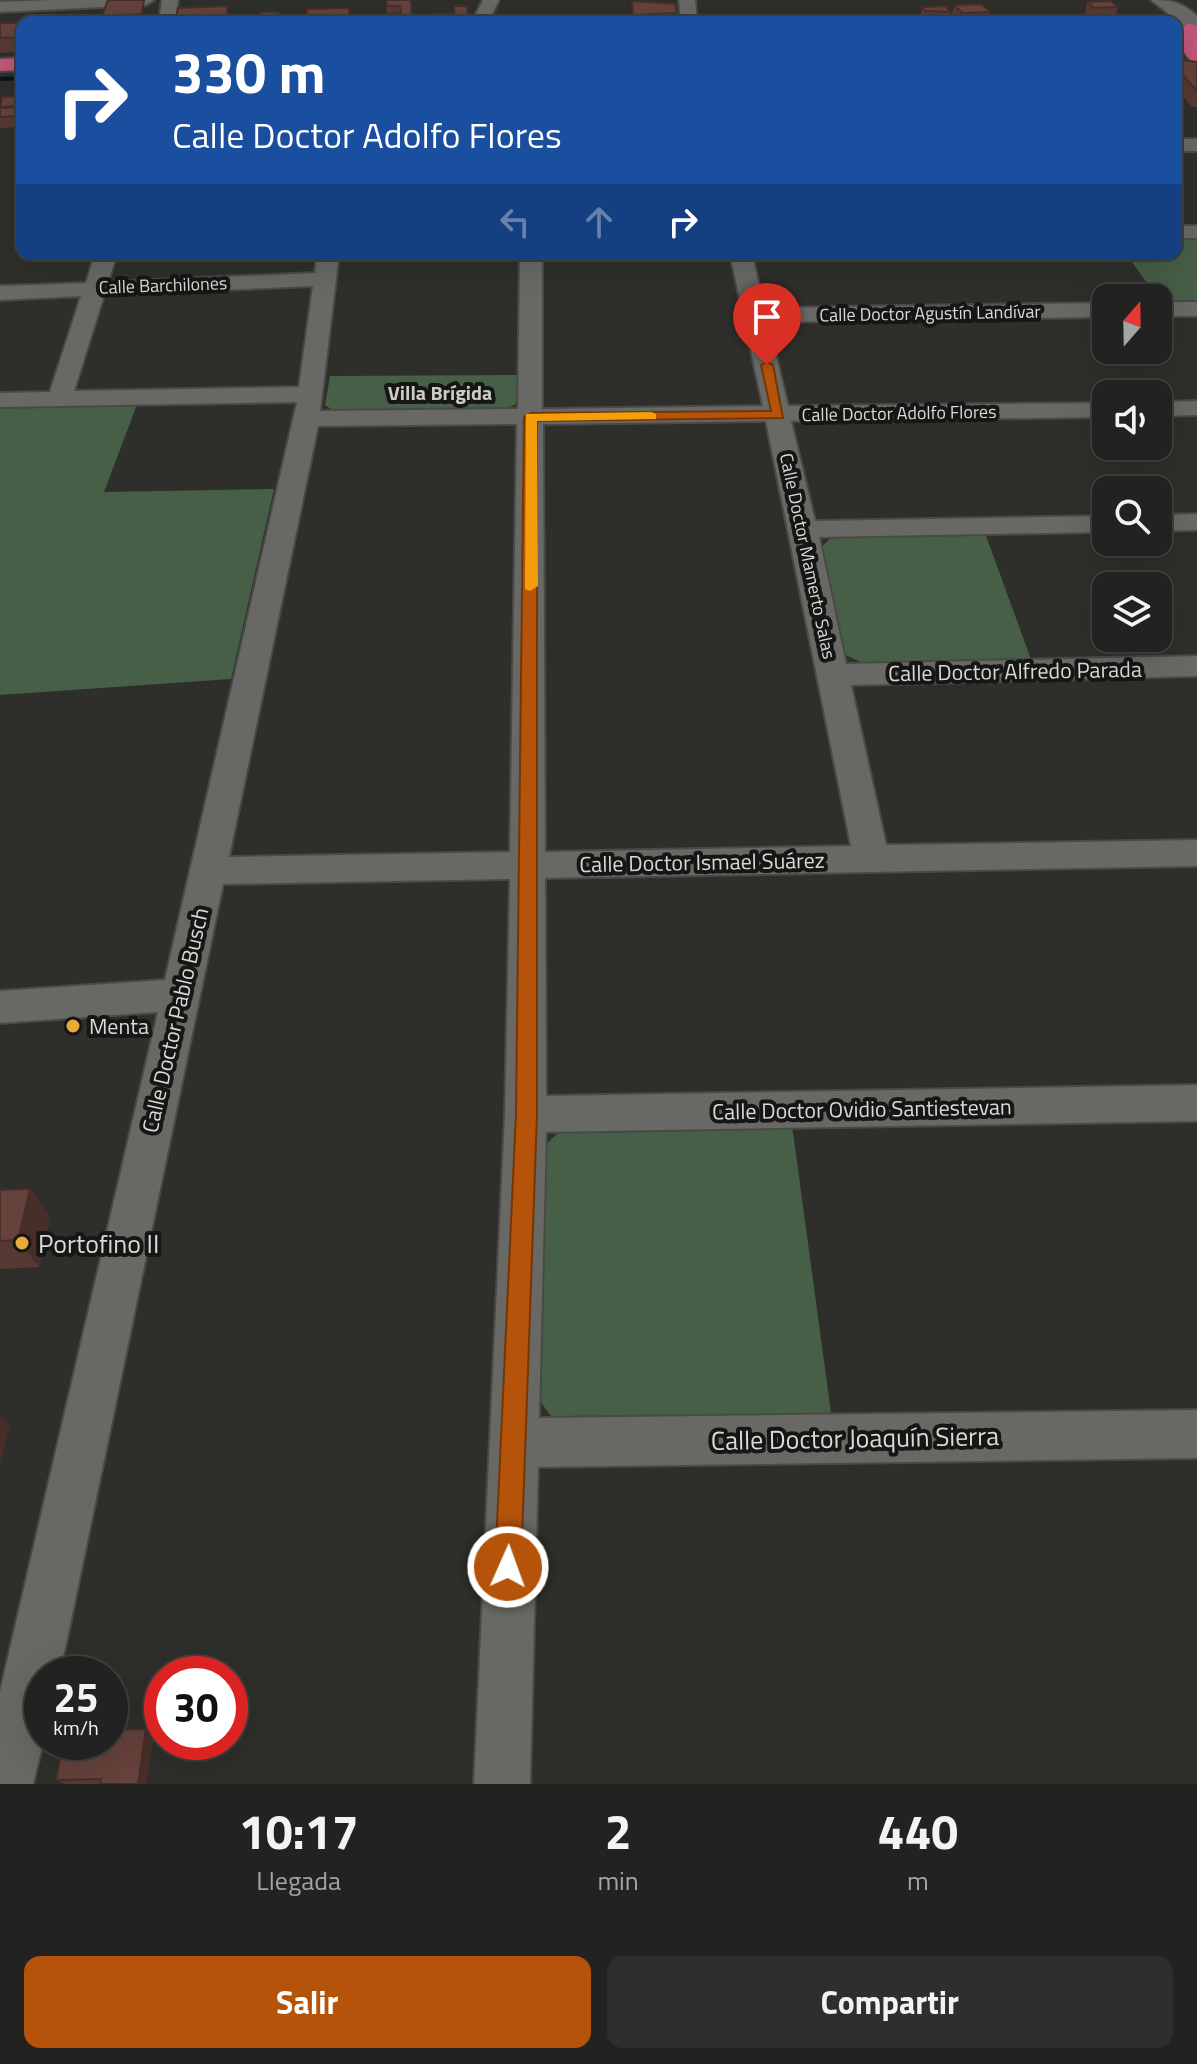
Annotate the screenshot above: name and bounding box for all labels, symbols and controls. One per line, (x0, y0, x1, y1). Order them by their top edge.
text: 330 m (172, 30, 325, 115)
icon: right (40, 48, 144, 152)
text: Calle Doctor Adolfo Flores (172, 107, 562, 162)
icon: left (493, 200, 537, 244)
icon: ahead (577, 200, 621, 244)
icon: right (661, 200, 705, 244)
street label: Calle Barchilones (98, 269, 228, 301)
pin (733, 283, 801, 365)
north arrow (1092, 284, 1172, 364)
map controls (1092, 284, 1172, 652)
icon: arrive (745, 295, 789, 339)
street label: Calle Doctor Agustín Landívar (819, 298, 1041, 328)
district label: Villa Brígida (388, 377, 492, 408)
button: sound (1092, 380, 1172, 460)
street label: Calle Doctor Adolfo Flores (801, 398, 997, 428)
street label: Calle Doctor Mamerto Salas (773, 451, 843, 661)
button: search (1092, 476, 1172, 556)
button: layers (1092, 572, 1172, 652)
street label: Calle Doctor Alfredo Parada (888, 652, 1142, 690)
street label: Calle Doctor Ismael Suárez (579, 843, 825, 881)
street label: Calle Doctor Pablo Busch (133, 904, 217, 1136)
place label: Menta (89, 1009, 149, 1043)
marker: Menta (64, 1017, 82, 1035)
street label: Calle Doctor Ovidio Santiestevan (712, 1089, 1012, 1129)
place label: Portofino II (38, 1224, 159, 1263)
marker: Portofino II (13, 1234, 31, 1252)
street label: Calle Doctor Joaquín Sierra (710, 1416, 1000, 1460)
position arrow (466, 1525, 550, 1609)
speed limit sign: 30 (144, 1656, 248, 1760)
text: 25 (54, 1667, 98, 1728)
text: km/h (53, 1712, 99, 1743)
text: 10:17 (239, 1795, 359, 1868)
text: 2 (605, 1795, 632, 1868)
text: 440 (878, 1795, 958, 1868)
text: Llegada (256, 1861, 341, 1900)
text: min (597, 1861, 639, 1900)
text: m (907, 1861, 929, 1900)
button: Salir (24, 1956, 591, 2048)
button: Compartir (607, 1956, 1173, 2048)

